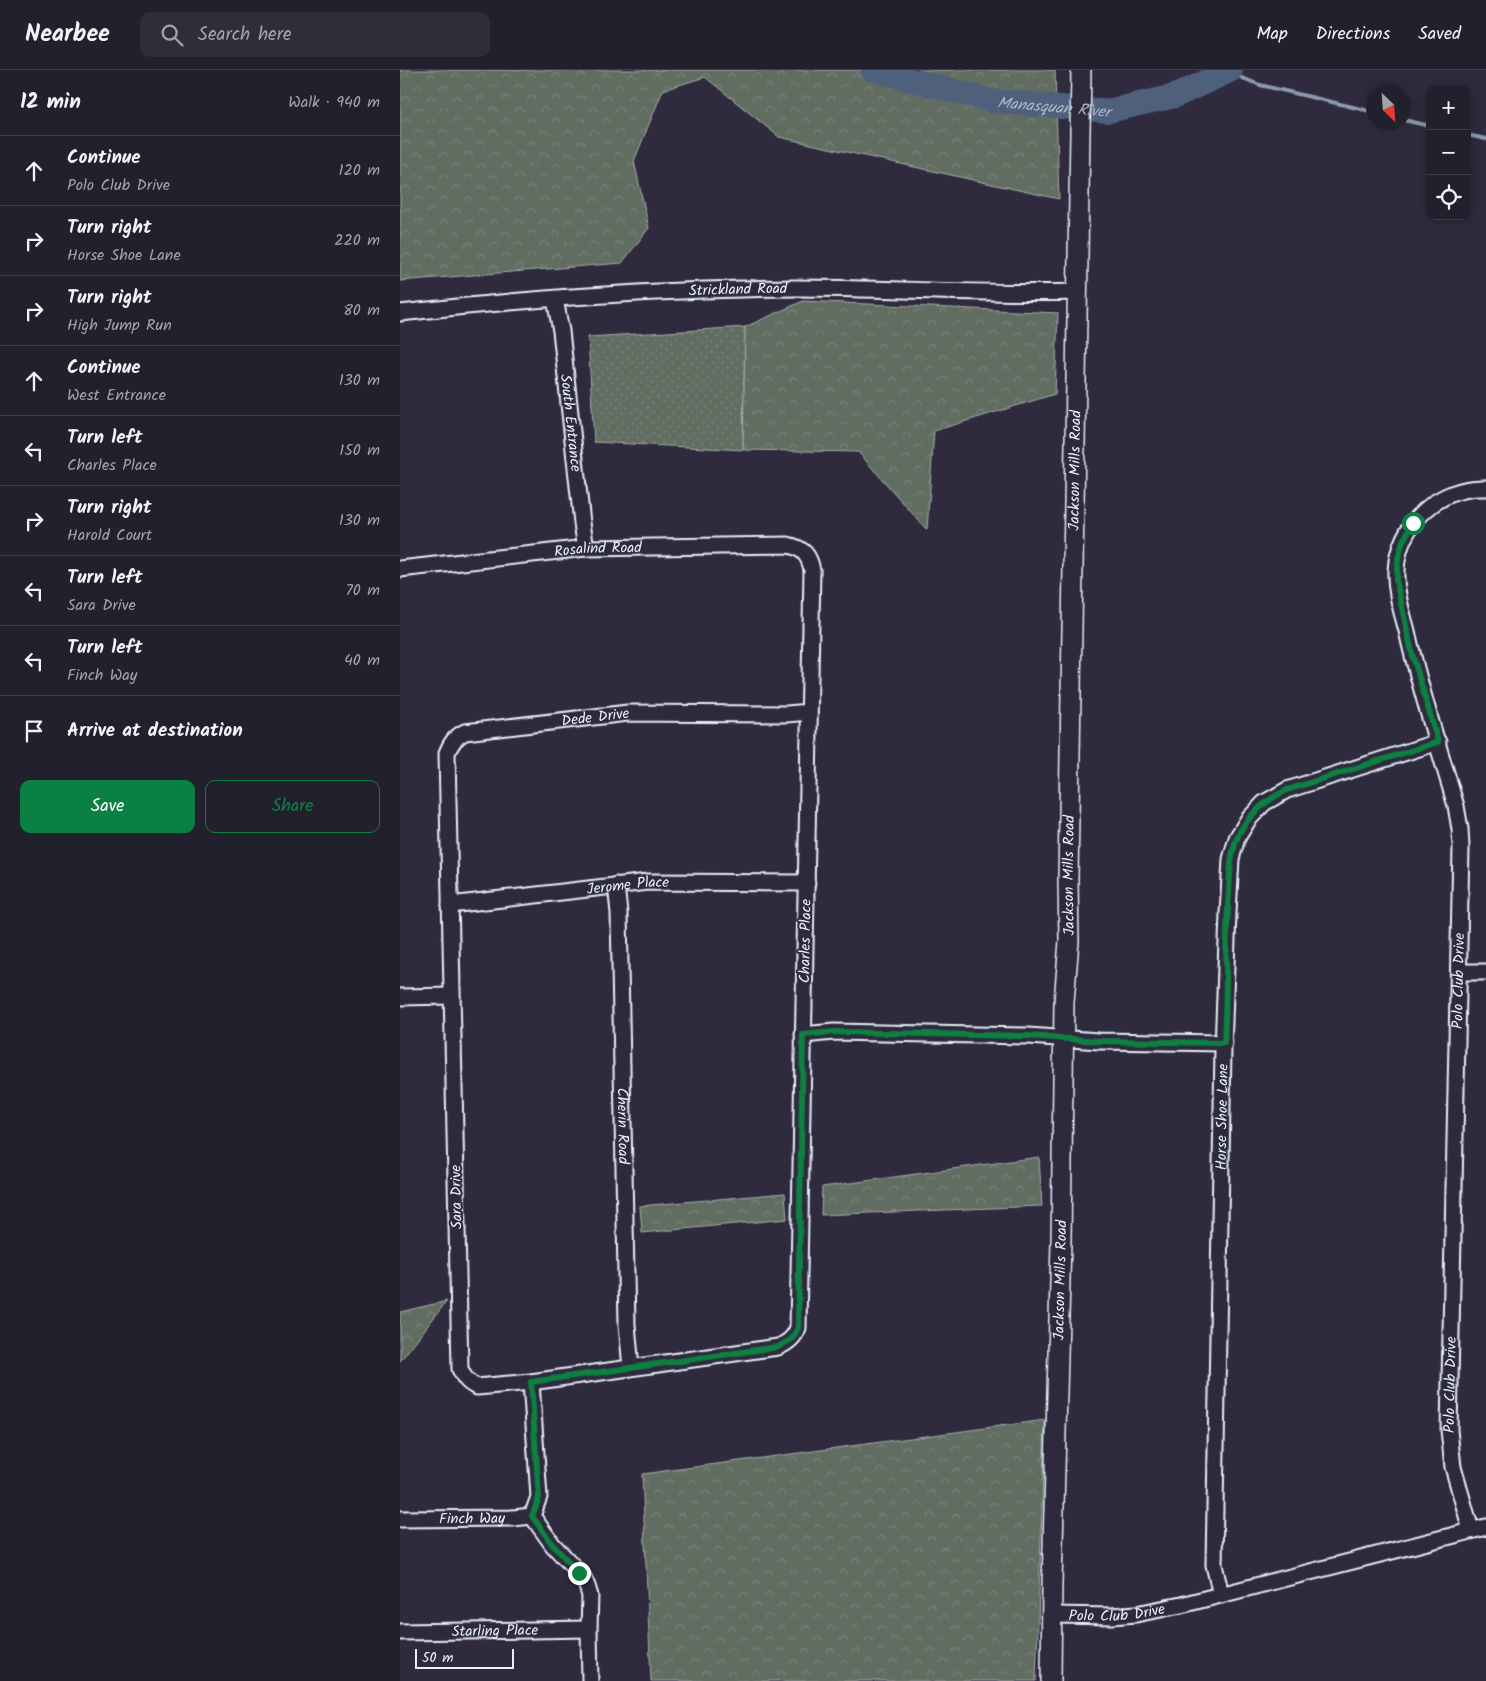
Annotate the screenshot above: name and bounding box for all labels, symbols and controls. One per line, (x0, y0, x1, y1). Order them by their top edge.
search box (140, 12, 490, 57)
text: Nearbee (25, 15, 110, 54)
text: Search here (198, 20, 292, 50)
text: Map (1256, 20, 1288, 49)
text: Directions (1316, 20, 1390, 49)
text: Saved (1418, 20, 1461, 49)
icon: search (158, 21, 186, 49)
north arrow (1366, 85, 1411, 130)
map controls (1426, 85, 1471, 220)
button: + (1426, 85, 1471, 130)
text: 12 min (20, 86, 81, 119)
text: Walk · 940 m (288, 90, 380, 115)
water label: Manasquan River (996, 91, 1115, 125)
button: − (1426, 130, 1471, 175)
text: Continue (67, 143, 140, 173)
icon: ahead (20, 157, 48, 185)
text: 120 m (339, 158, 380, 183)
text: Polo Club Drive (67, 173, 170, 198)
button: locate (1426, 175, 1471, 220)
text: Turn right (67, 213, 152, 243)
icon: right (20, 227, 48, 255)
text: 220 m (334, 228, 380, 253)
text: Horse Shoe Lane (67, 243, 181, 268)
street label: Strickland Road (688, 277, 788, 304)
text: Turn right (67, 283, 152, 313)
icon: right (20, 297, 48, 325)
text: 80 m (343, 298, 380, 323)
text: High Jump Run (67, 313, 172, 338)
text: Continue (67, 353, 140, 383)
icon: ahead (20, 367, 48, 395)
text: 130 m (339, 368, 380, 393)
street label: South Entrance (553, 373, 587, 473)
text: West Entrance (67, 383, 166, 408)
street label: Jackson Mills Road (1063, 410, 1089, 531)
text: Turn left (67, 423, 142, 453)
icon: left (20, 437, 48, 465)
text: 150 m (339, 438, 380, 463)
text: Charles Place (67, 453, 157, 478)
text: Turn right (67, 493, 152, 523)
icon: right (20, 507, 48, 535)
text: 130 m (339, 508, 380, 533)
route start (1402, 512, 1425, 535)
text: Harold Court (67, 523, 152, 548)
street label: Rosalind Road (553, 536, 642, 565)
text: Turn left (67, 563, 142, 593)
icon: left (20, 577, 48, 605)
text: 70 m (345, 578, 380, 603)
text: Sara Drive (67, 593, 136, 618)
text: Turn left (67, 633, 142, 663)
icon: left (20, 647, 48, 675)
text: 40 m (344, 648, 380, 673)
text: Finch Way (67, 663, 137, 688)
street label: Dede Drive (560, 702, 631, 734)
text: Arrive at destination (67, 716, 243, 746)
icon: arrive (20, 717, 48, 745)
button: Save (20, 780, 195, 833)
button: Share (205, 780, 380, 833)
street label: Jackson Mills Road (1057, 815, 1082, 936)
street label: Jerome Place (585, 871, 669, 902)
street label: Charles Place (793, 898, 819, 983)
street label: Polo Club Drive (1446, 932, 1472, 1029)
street label: Horse Shoe Lane (1210, 1063, 1236, 1170)
street label: Cherin Road (609, 1087, 635, 1165)
street label: Sara Drive (444, 1164, 470, 1229)
street label: Jackson Mills Road (1047, 1219, 1074, 1341)
street label: Polo Club Drive (1438, 1336, 1464, 1433)
street label: Finch Way (439, 1507, 506, 1532)
route end (568, 1562, 591, 1585)
street label: Polo Club Drive (1068, 1597, 1167, 1629)
street label: Starling Place (452, 1619, 539, 1644)
scale bar (415, 1646, 514, 1669)
text: 50 m (422, 1647, 453, 1669)

